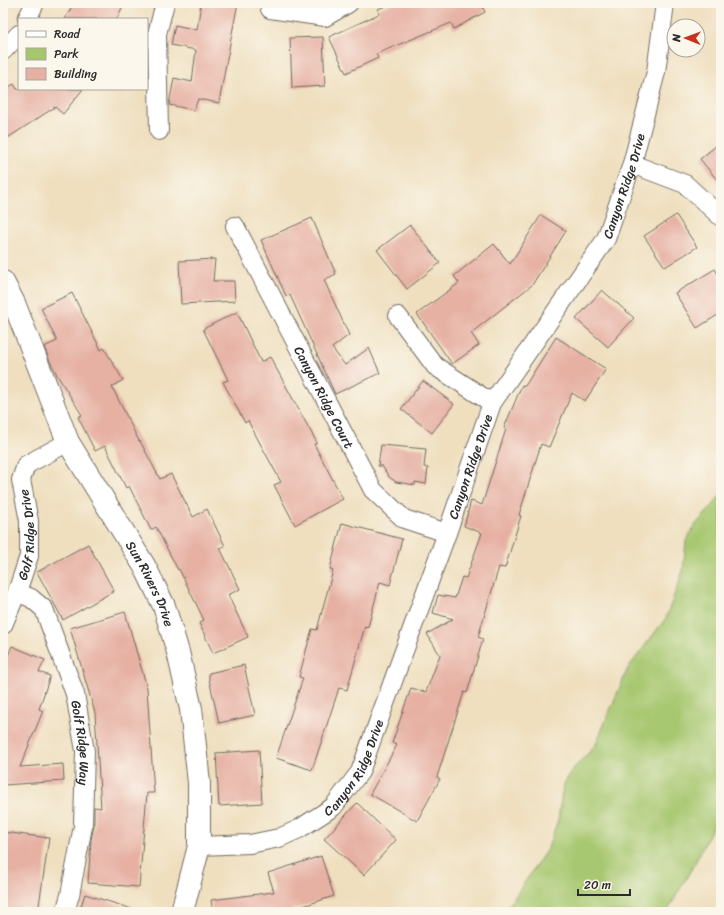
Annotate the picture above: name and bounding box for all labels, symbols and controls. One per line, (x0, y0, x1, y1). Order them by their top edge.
legend (18, 18, 148, 90)
north arrow (666, 18, 706, 58)
text: Road (54, 23, 81, 45)
text: N (667, 33, 686, 43)
text: Park (54, 43, 79, 65)
text: Building (54, 63, 97, 85)
street label: Canyon Ridge Drive (596, 131, 652, 242)
street label: Canyon Ridge Court (288, 342, 361, 453)
street label: Canyon Ridge Drive (442, 411, 499, 522)
street label: Golf Ridge Drive (11, 487, 41, 583)
street label: Sun Rivers Drive (119, 536, 181, 630)
street label: Golf Ridge Way (64, 698, 96, 786)
street label: Canyon Ridge Drive (319, 716, 390, 822)
scale bar (578, 871, 630, 897)
text: 20 m (584, 874, 611, 896)

